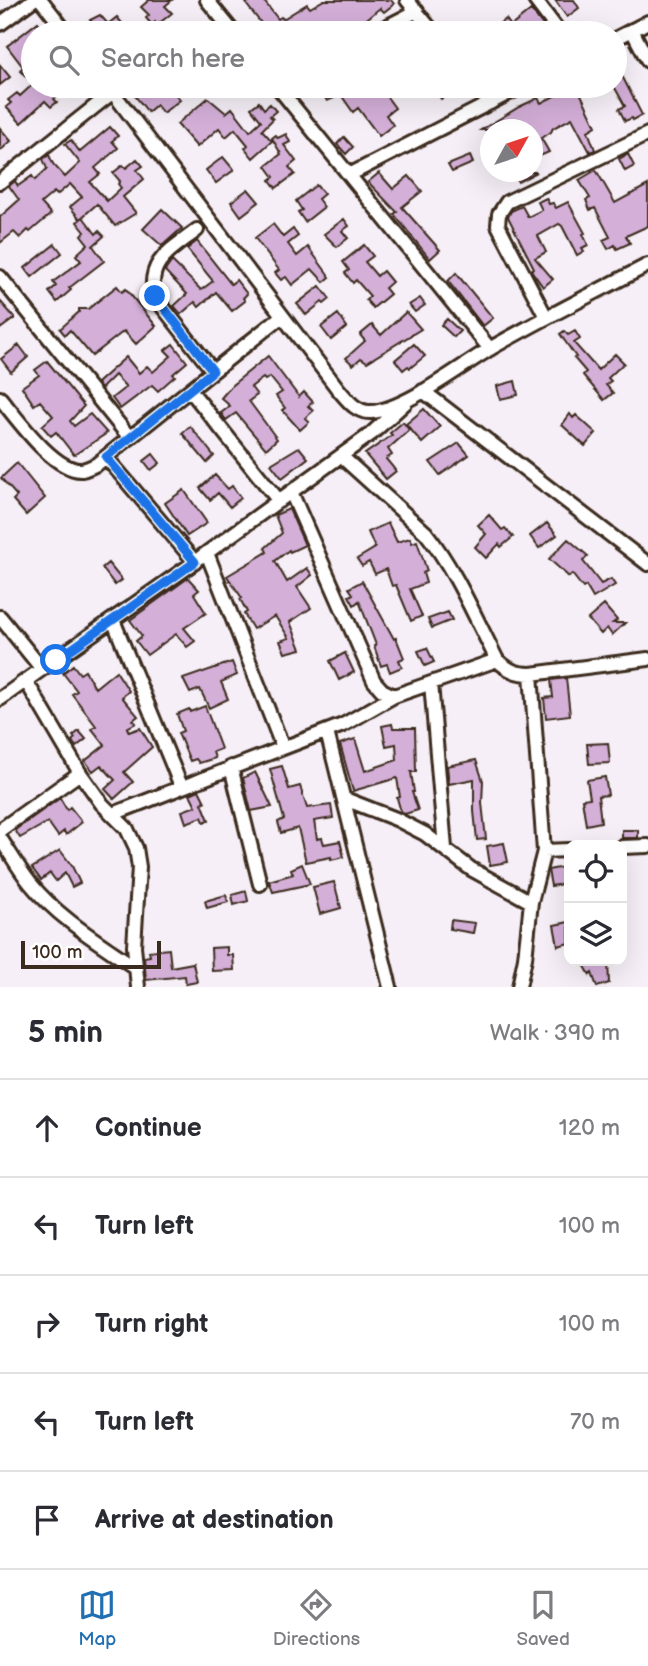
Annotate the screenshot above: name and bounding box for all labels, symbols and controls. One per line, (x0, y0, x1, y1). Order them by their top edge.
search box (21, 21, 627, 98)
icon: search (45, 41, 83, 79)
text: Search here (101, 44, 245, 75)
north arrow (480, 119, 543, 182)
route end (139, 280, 170, 311)
route start (40, 644, 71, 675)
map controls (564, 840, 627, 966)
button: locate (564, 840, 627, 903)
button: layers (564, 903, 627, 966)
scale bar (21, 938, 161, 970)
text: 100 m (32, 941, 83, 964)
text: 5 min (28, 1015, 103, 1051)
text: Walk · 390 m (490, 1019, 620, 1047)
icon: ahead (28, 1109, 66, 1147)
text: Continue (95, 1113, 202, 1144)
text: 120 m (559, 1114, 620, 1142)
icon: left (28, 1207, 66, 1245)
text: Turn left (95, 1211, 194, 1242)
text: 100 m (559, 1212, 620, 1240)
icon: right (28, 1305, 66, 1343)
text: Turn right (95, 1309, 208, 1340)
text: 100 m (559, 1310, 620, 1338)
icon: left (28, 1403, 66, 1441)
text: Turn left (95, 1407, 194, 1438)
text: 70 m (570, 1408, 620, 1436)
icon: arrive (28, 1501, 66, 1539)
text: Arrive at destination (95, 1505, 334, 1536)
tab: Map (78, 1586, 116, 1651)
tab: Directions (273, 1586, 360, 1651)
tab: Saved (516, 1586, 570, 1651)

